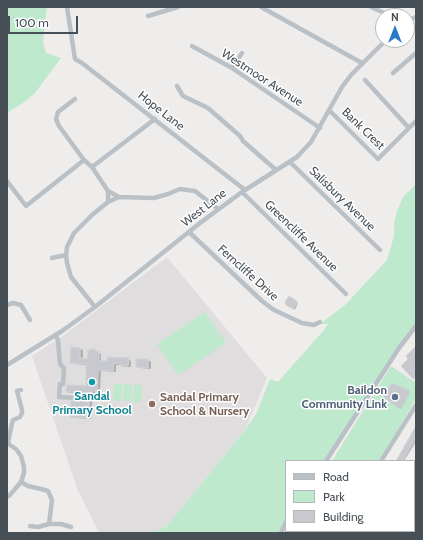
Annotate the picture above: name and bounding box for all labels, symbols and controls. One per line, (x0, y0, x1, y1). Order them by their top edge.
scale bar (10, 8, 80, 34)
north arrow (375, 8, 415, 48)
text: N (391, 10, 399, 24)
text: 100 m (15, 15, 49, 30)
street label: Westmoor Avenue (219, 46, 305, 110)
street label: Hope Lane (135, 88, 187, 134)
street label: Bank Crest (339, 105, 387, 153)
street label: Salisbury Avenue (306, 164, 378, 234)
street label: West Lane (179, 186, 229, 230)
street label: Greencliffe Avenue (261, 197, 341, 275)
street label: Ferncliffe Drive (215, 242, 281, 304)
marker: Sandal Primary School (87, 377, 97, 387)
place label: Baildon Community Link (301, 383, 387, 411)
place label: Sandal Primary School (52, 389, 132, 417)
place label: Sandal Primary School & Nursery (160, 390, 249, 418)
marker: Baildon Community Link (390, 392, 400, 402)
marker: Sandal Primary School & Nursery (147, 399, 157, 409)
legend (285, 460, 415, 532)
text: Road (323, 469, 349, 484)
text: Park (323, 489, 345, 504)
text: Building (323, 509, 364, 524)

